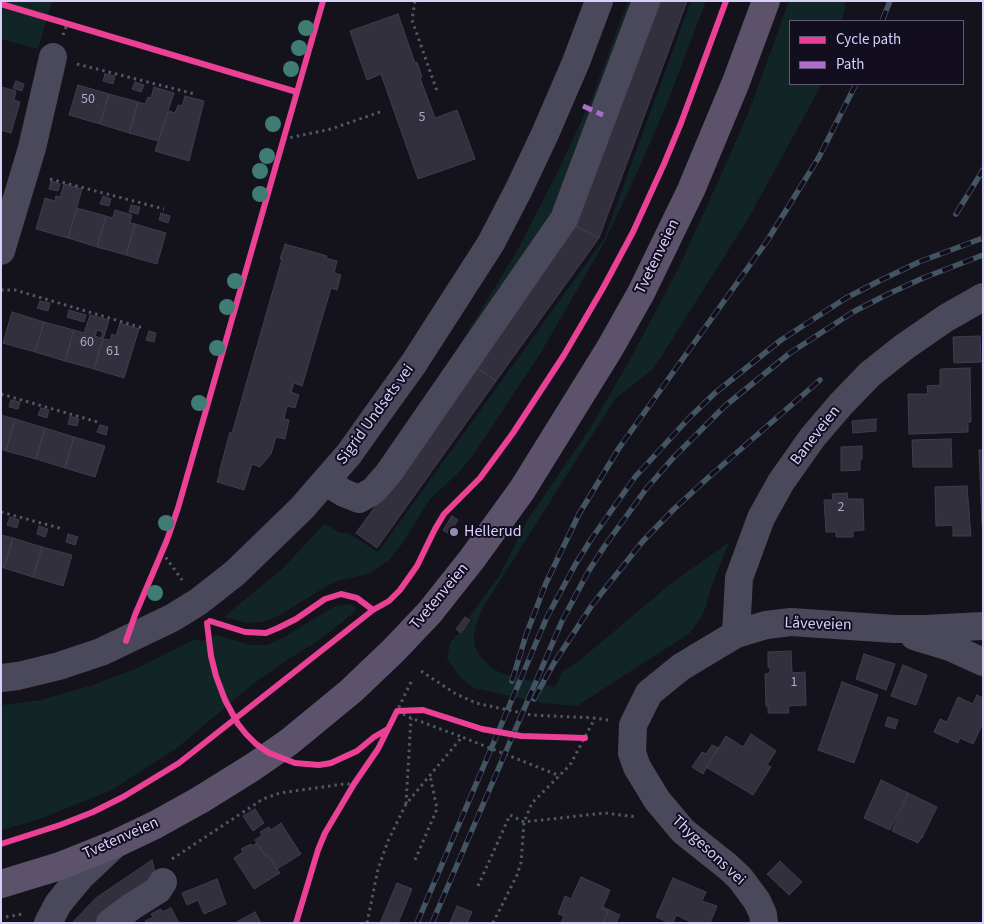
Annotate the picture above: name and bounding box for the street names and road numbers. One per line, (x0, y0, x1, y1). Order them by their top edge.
street label: Tvetenveien (632, 216, 684, 298)
street label: Sigrid Undsets vei (333, 361, 419, 469)
street label: Baneveien (787, 402, 845, 470)
street label: Tvetenveien (407, 560, 473, 634)
street label: Låveveien (784, 614, 852, 636)
street label: Thygesons vei (667, 812, 749, 890)
street label: Tvetenveien (80, 814, 162, 864)

